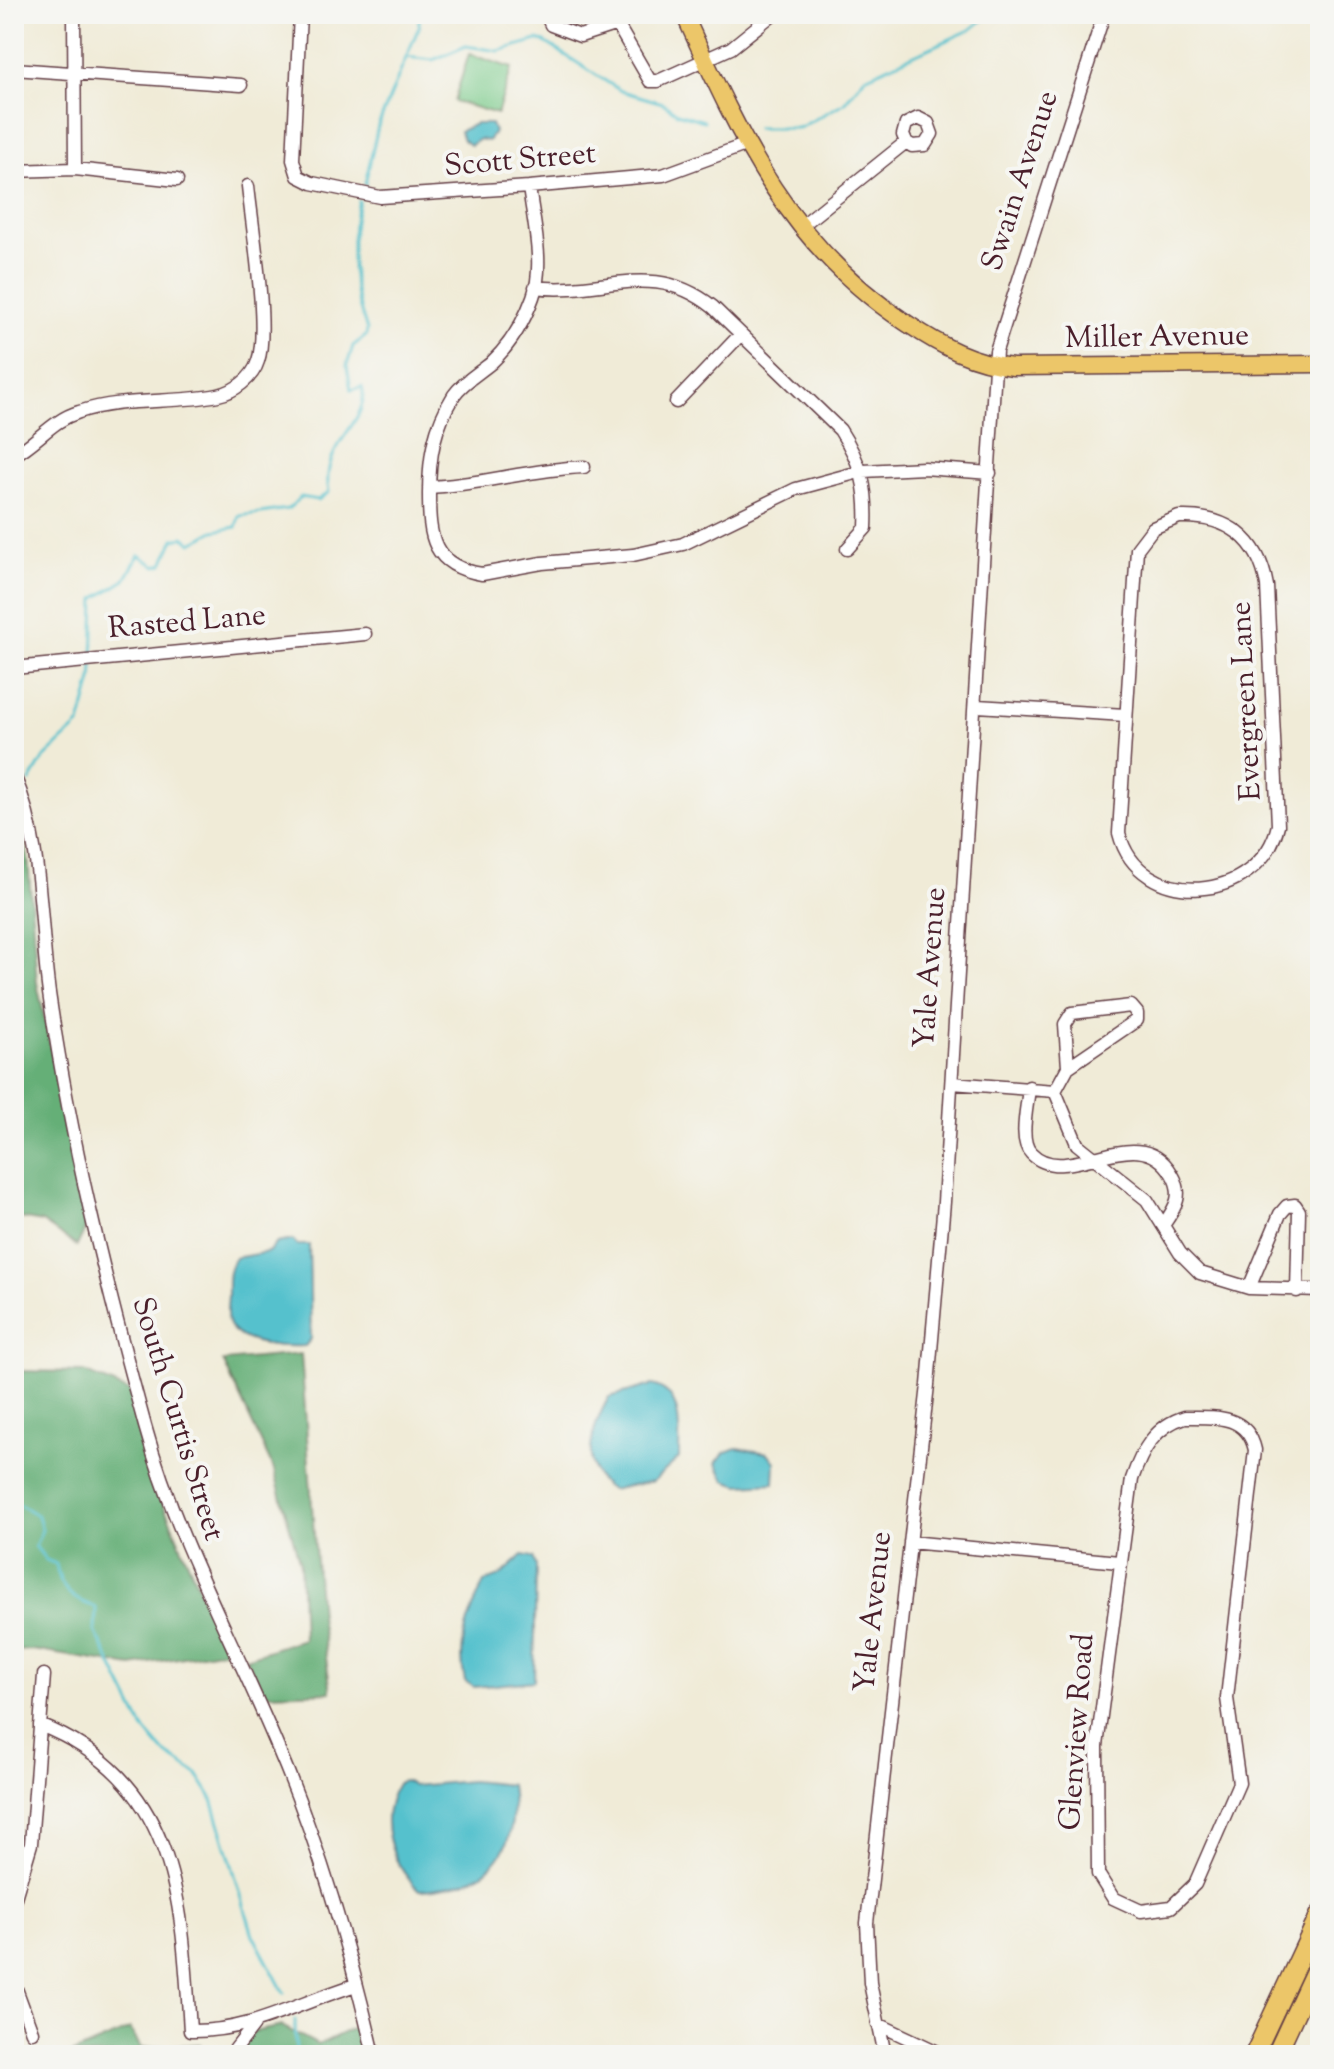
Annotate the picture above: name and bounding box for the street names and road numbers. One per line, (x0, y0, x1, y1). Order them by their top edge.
street label: Swain Avenue (972, 85, 1070, 277)
street label: Scott Street (442, 133, 598, 189)
street label: Miller Avenue (1064, 315, 1250, 361)
street label: Rasted Lane (106, 595, 268, 651)
street label: Evergreen Lane (1220, 600, 1274, 802)
street label: Yale Avenue (904, 886, 958, 1050)
street label: South Curtis Street (120, 1292, 234, 1546)
street label: Yale Avenue (844, 1529, 904, 1695)
street label: Glenview Road (1050, 1632, 1106, 1832)

